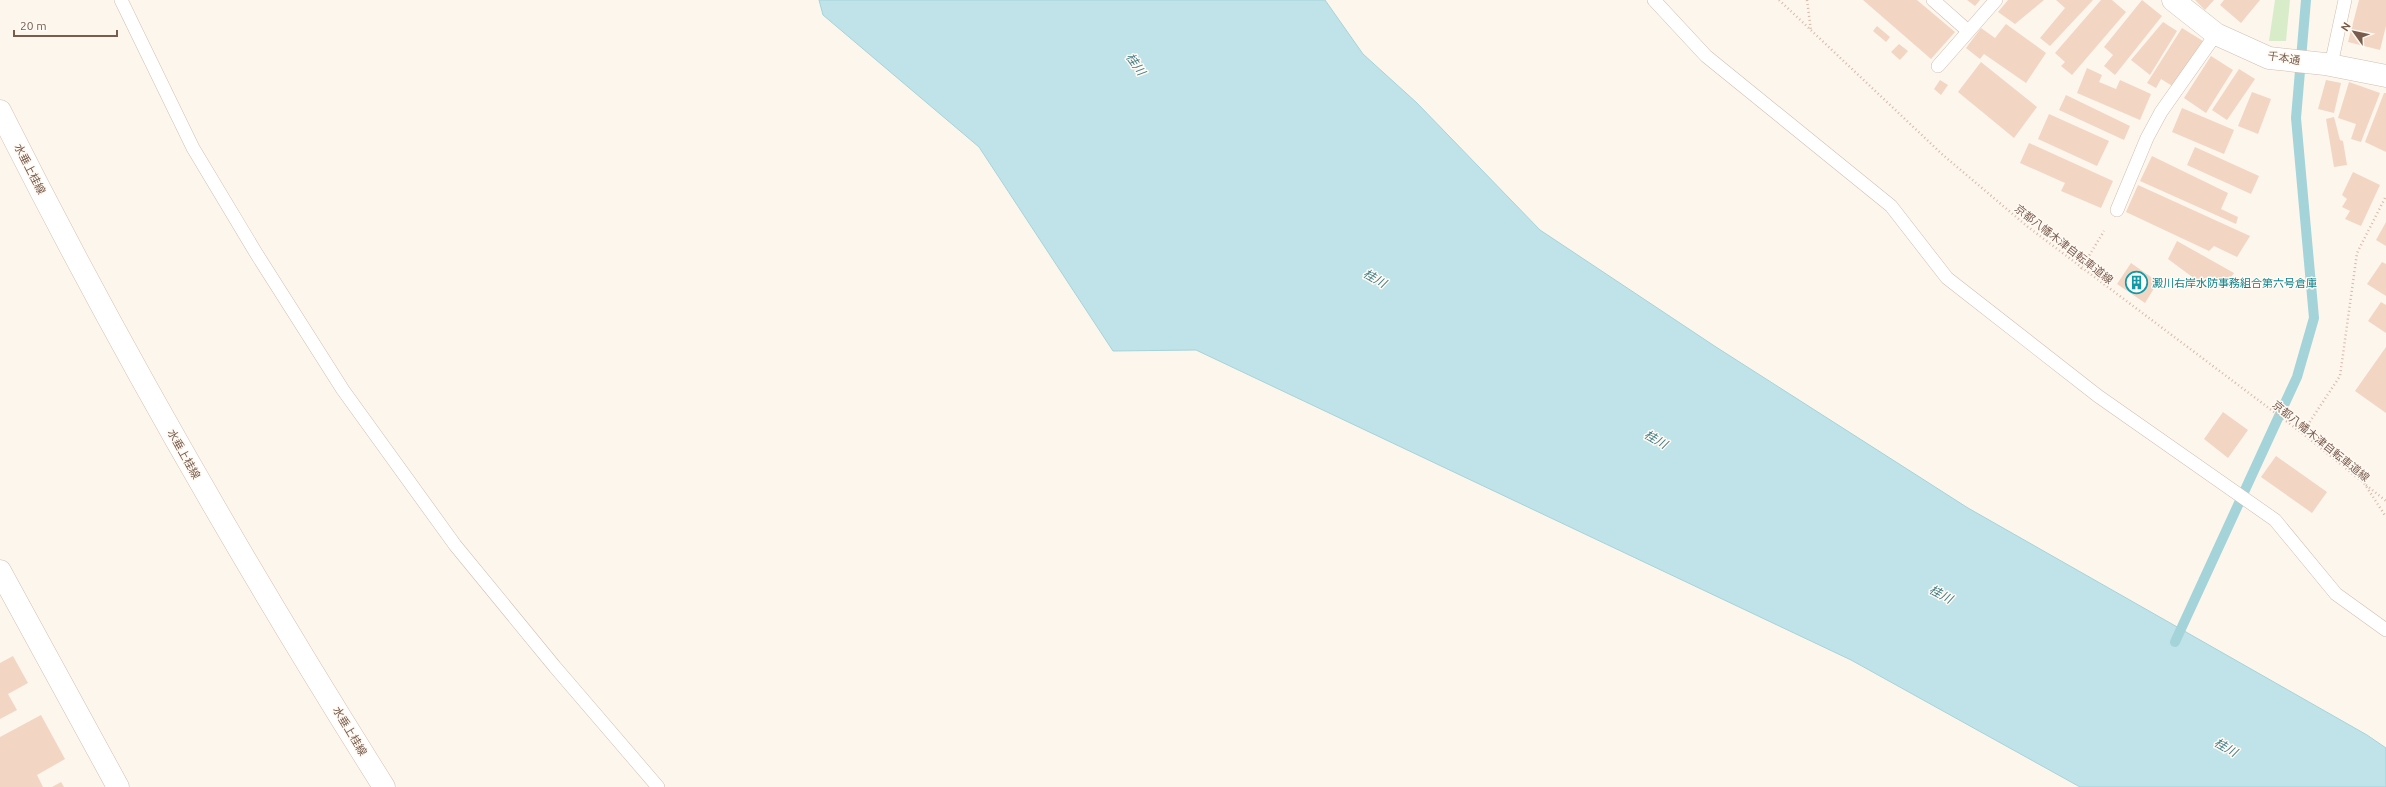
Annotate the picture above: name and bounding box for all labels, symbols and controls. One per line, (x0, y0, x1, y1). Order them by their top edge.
scale bar (14, 12, 117, 38)
north arrow (2334, 12, 2374, 52)
text: 20 m (20, 19, 47, 32)
text: N (2338, 20, 2353, 33)
street label: 千本通 (2267, 49, 2301, 67)
water label: 桂川 (1124, 50, 1149, 79)
street label: 水垂上桂線 (12, 142, 48, 196)
street label: 京都八幡木津自転車道線 (2013, 202, 2115, 286)
water label: 桂川 (1361, 266, 1390, 291)
building icon: 澱川右岸水防事務組合第六号倉庫 (2124, 270, 2150, 296)
place label: 澱川右岸水防事務組合第六号倉庫 (2152, 277, 2317, 289)
street label: 京都八幡木津自転車道線 (2270, 398, 2372, 484)
street label: 水垂上桂線 (165, 427, 203, 481)
water label: 桂川 (1642, 427, 1671, 452)
water label: 桂川 (1927, 583, 1956, 606)
street label: 水垂上桂線 (331, 704, 369, 758)
water label: 桂川 (2212, 735, 2241, 760)

